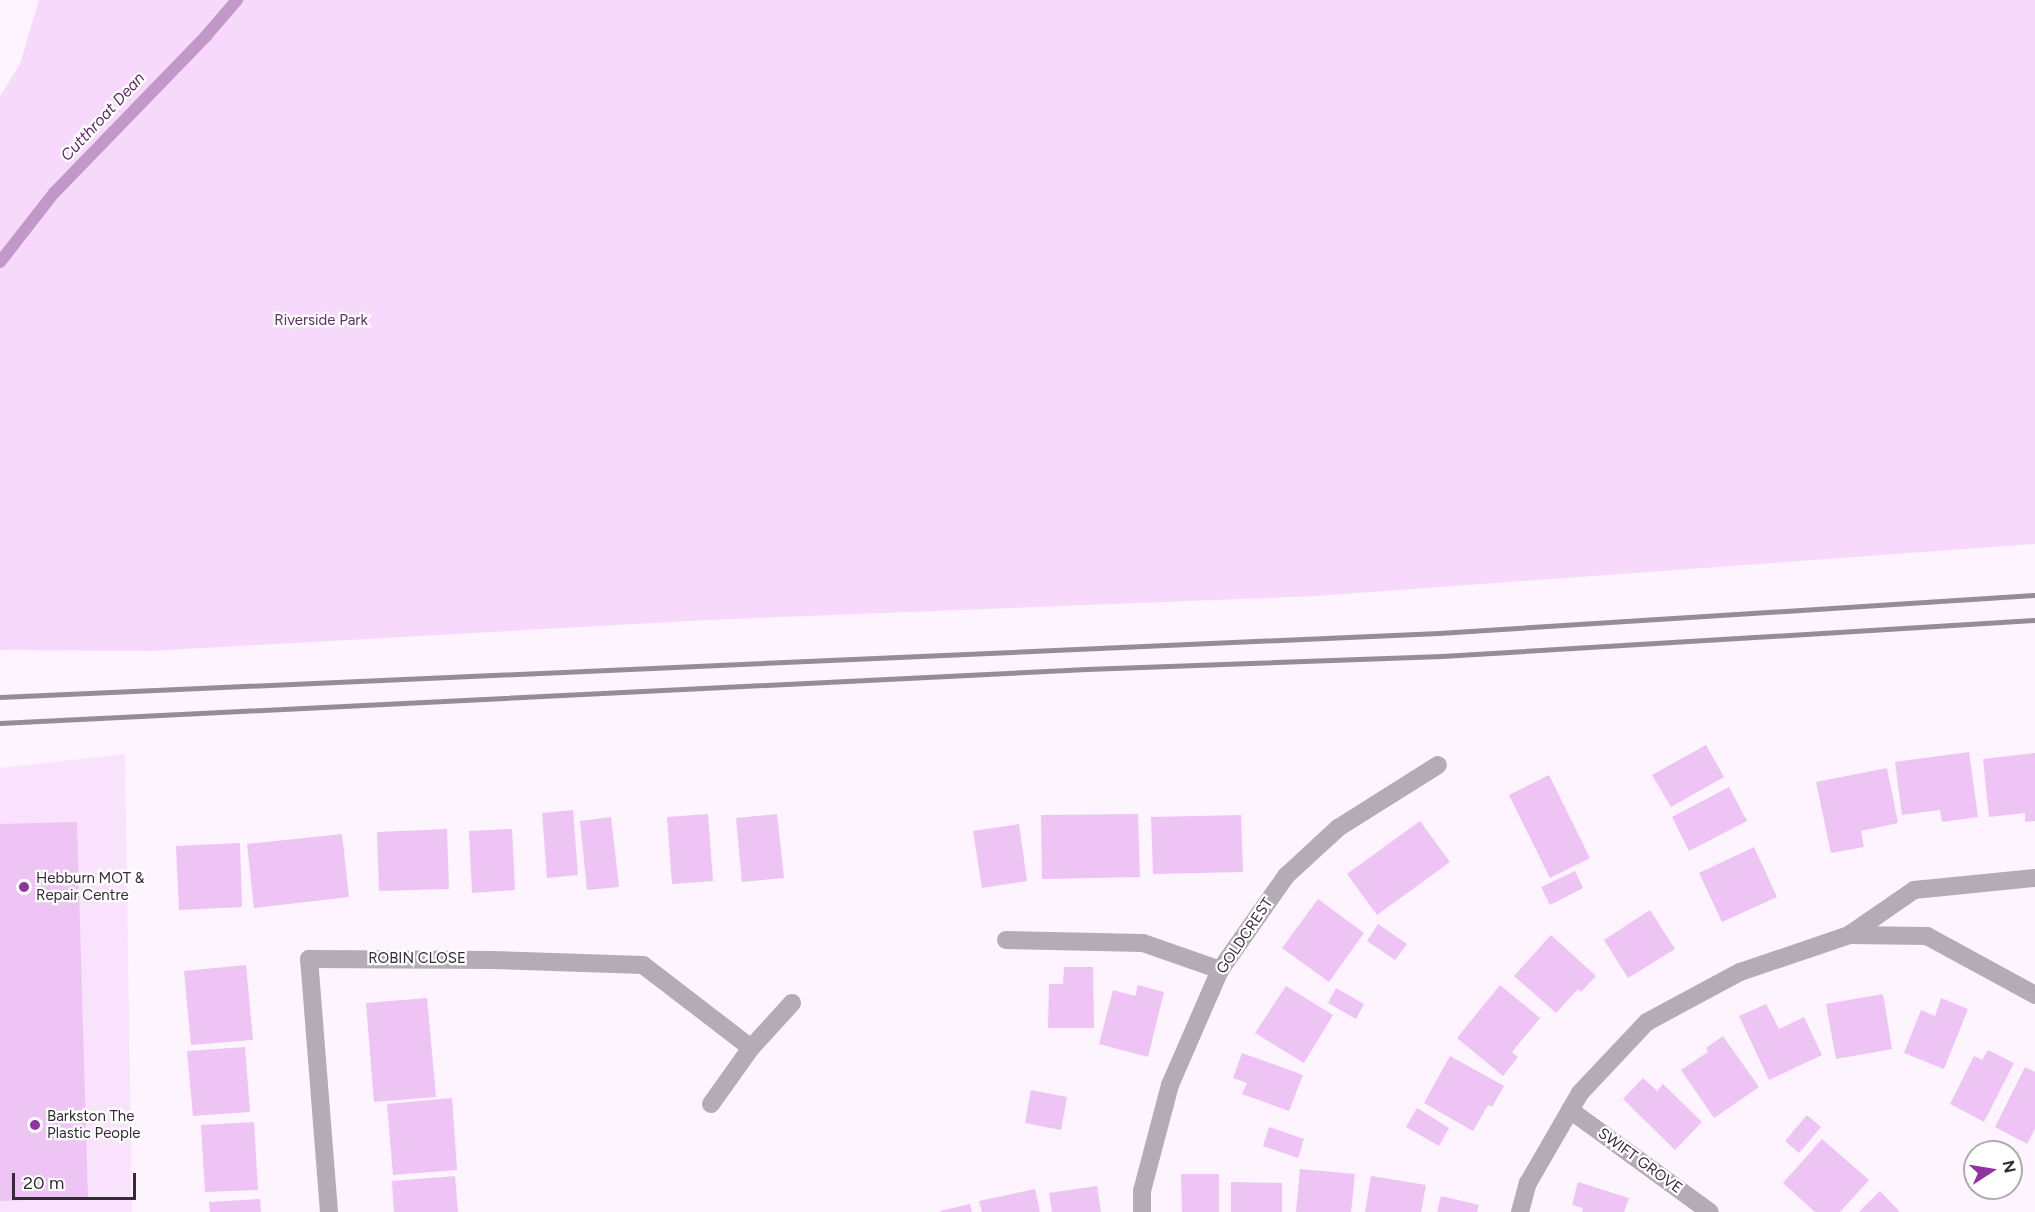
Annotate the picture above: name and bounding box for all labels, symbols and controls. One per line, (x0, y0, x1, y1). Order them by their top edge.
water label: Cutthroat Dean (57, 69, 149, 165)
park label: Riverside Park (274, 312, 368, 330)
place label: Hebburn MOT & Repair Centre (36, 869, 144, 904)
marker: Hebburn MOT & Repair Centre (17, 880, 31, 894)
street label: GOLDCREST (1213, 895, 1277, 977)
street label: ROBIN CLOSE (368, 950, 466, 968)
place label: Barkston The Plastic People (47, 1107, 140, 1142)
marker: Barkston The Plastic People (28, 1118, 42, 1132)
street label: SWIFT GROVE (1595, 1125, 1685, 1197)
north arrow (1963, 1140, 2023, 1200)
text: N (1999, 1159, 2020, 1175)
scale bar (15, 1161, 140, 1199)
text: 20 m (23, 1172, 64, 1194)

